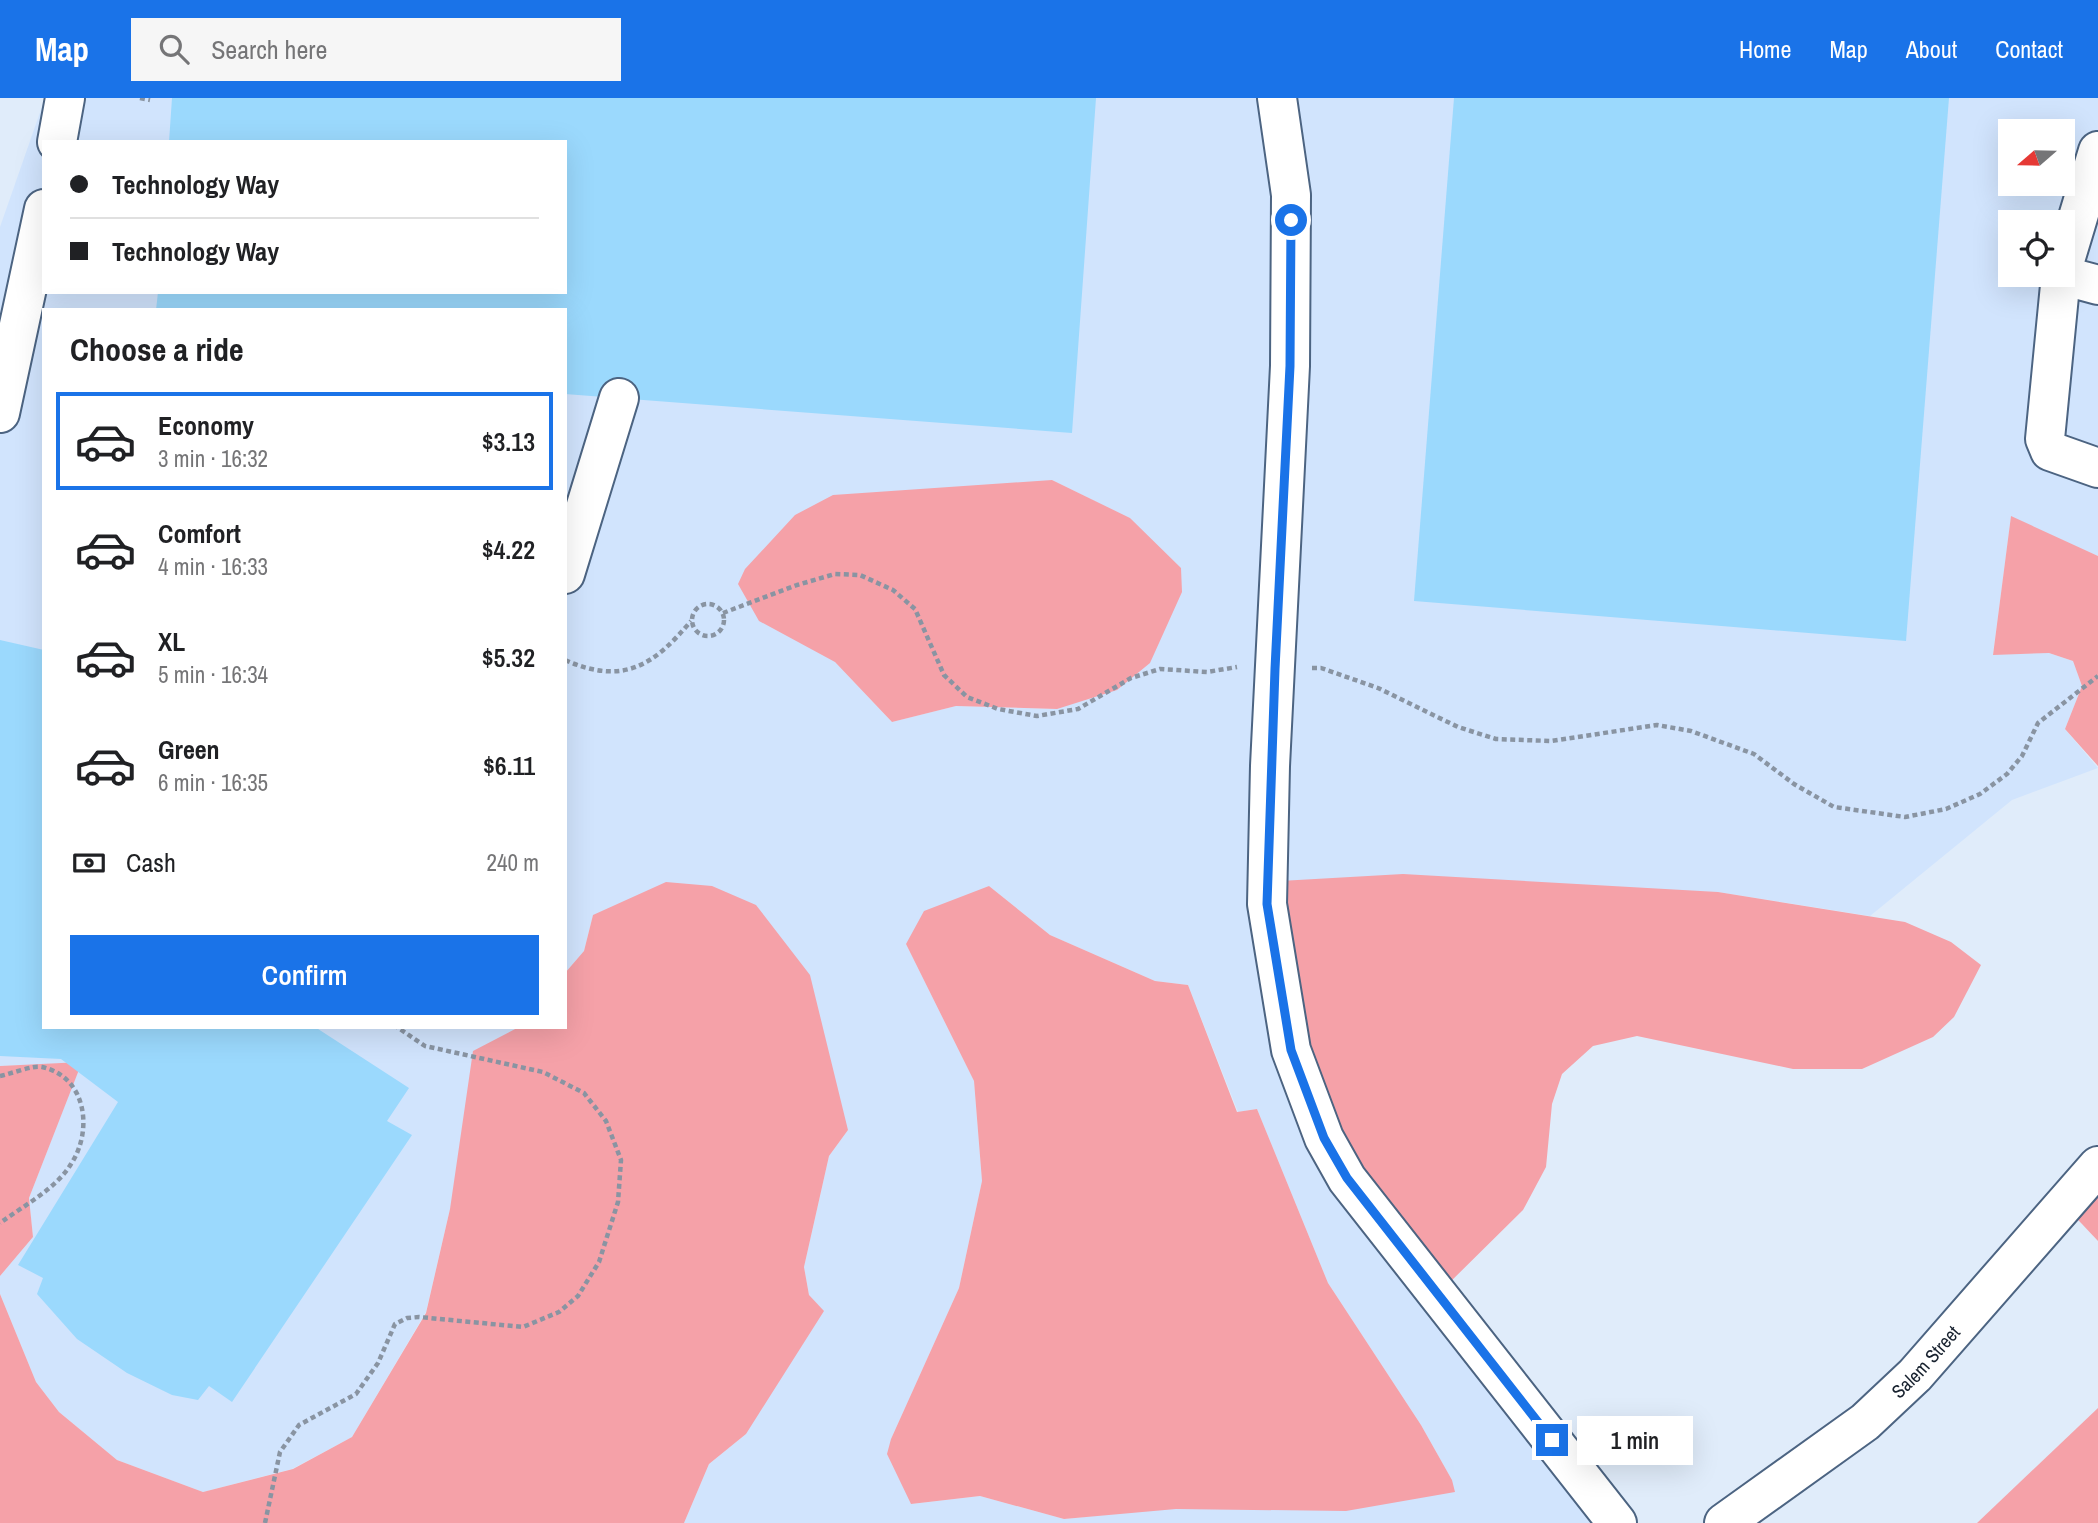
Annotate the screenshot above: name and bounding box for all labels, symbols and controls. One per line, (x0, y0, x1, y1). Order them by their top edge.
search box (131, 18, 621, 81)
text: Map (35, 27, 89, 71)
icon: search (155, 30, 193, 68)
text: Search here (211, 32, 327, 67)
text: Home (1739, 33, 1791, 65)
text: Map (1829, 33, 1868, 65)
text: About (1906, 33, 1957, 65)
text: Contact (1995, 33, 2063, 65)
north arrow (1998, 119, 2076, 196)
map controls (1998, 119, 2075, 287)
text: Technology Way (112, 167, 279, 202)
route start (1275, 204, 1307, 236)
button: locate (1998, 210, 2075, 287)
text: Technology Way (112, 234, 279, 269)
text: Choose a ride (70, 328, 244, 371)
text: Economy (158, 408, 254, 443)
icon: car (74, 410, 137, 473)
text: $3.13 (482, 424, 535, 459)
text: 3 min · 16:32 (158, 443, 268, 474)
text: Comfort (158, 516, 241, 551)
icon: car (74, 518, 137, 581)
text: $4.22 (482, 532, 535, 567)
text: 4 min · 16:33 (158, 551, 268, 582)
text: XL (158, 624, 185, 659)
icon: car (74, 626, 137, 689)
text: $5.32 (482, 640, 535, 675)
text: 5 min · 16:34 (158, 659, 268, 690)
text: Green (158, 732, 220, 767)
icon: car (74, 734, 137, 797)
text: $6.11 (483, 748, 535, 783)
text: 6 min · 16:35 (158, 767, 268, 798)
icon: cash (70, 844, 108, 882)
text: Cash (126, 845, 176, 880)
text: 240 m (487, 847, 539, 878)
button: Confirm (70, 935, 539, 1015)
street label: Salem Street (1886, 1319, 1966, 1404)
callout: 1 min (1576, 1416, 1692, 1464)
route end (1536, 1424, 1568, 1456)
text: 1 min (1611, 1425, 1659, 1456)

